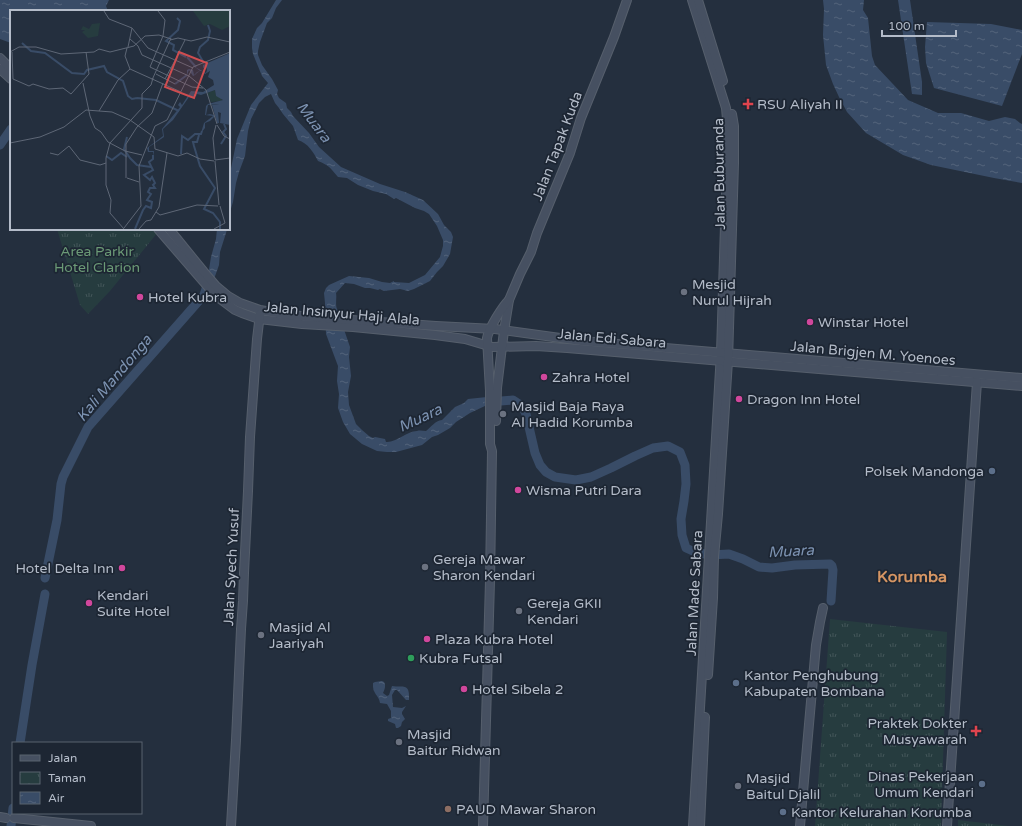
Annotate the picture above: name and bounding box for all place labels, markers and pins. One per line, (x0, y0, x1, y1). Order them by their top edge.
place label: RSU Aliyah II (757, 96, 843, 113)
marker: RSU Aliyah II (742, 98, 754, 110)
place label: Mesjid Nurul Hijrah (692, 276, 772, 309)
marker: Mesjid Nurul Hijrah (679, 287, 689, 297)
place label: Hotel Kubra (148, 289, 227, 306)
marker: Hotel Kubra (135, 292, 145, 302)
place label: Winstar Hotel (818, 314, 908, 331)
marker: Winstar Hotel (805, 317, 815, 327)
place label: Zahra Hotel (552, 369, 630, 386)
marker: Zahra Hotel (539, 372, 549, 382)
place label: Dragon Inn Hotel (747, 391, 860, 408)
marker: Dragon Inn Hotel (734, 394, 744, 404)
place label: Masjid Baja Raya Al Hadid Korumba (511, 398, 633, 431)
marker: Masjid Baja Raya Al Hadid Korumba (498, 409, 508, 419)
place label: Polsek Mandonga (864, 463, 984, 480)
marker: Polsek Mandonga (987, 466, 997, 476)
place label: Wisma Putri Dara (526, 482, 642, 499)
marker: Wisma Putri Dara (513, 485, 523, 495)
place label: Gereja Mawar Sharon Kendari (433, 551, 535, 584)
place label: Hotel Delta Inn (15, 560, 114, 577)
marker: Gereja Mawar Sharon Kendari (420, 562, 430, 572)
marker: Hotel Delta Inn (117, 563, 127, 573)
place label: Kendari Suite Hotel (97, 587, 170, 620)
place label: Gereja GKII Kendari (527, 595, 602, 628)
marker: Kendari Suite Hotel (84, 598, 94, 608)
marker: Gereja GKII Kendari (514, 606, 524, 616)
place label: Masjid Al Jaariyah (269, 619, 330, 652)
marker: Masjid Al Jaariyah (256, 630, 266, 640)
place label: Plaza Kubra Hotel (435, 631, 553, 648)
marker: Plaza Kubra Hotel (422, 634, 432, 644)
place label: Kubra Futsal (419, 650, 503, 667)
marker: Kubra Futsal (406, 653, 416, 663)
place label: Kantor Penghubung Kabupaten Bombana (744, 667, 885, 700)
marker: Kantor Penghubung Kabupaten Bombana (731, 678, 741, 688)
place label: Hotel Sibela 2 (472, 681, 564, 698)
marker: Hotel Sibela 2 (459, 684, 469, 694)
place label: Praktek Dokter Musyawarah (867, 715, 968, 748)
marker: Praktek Dokter Musyawarah (970, 725, 982, 737)
place label: Masjid Baitur Ridwan (407, 726, 501, 759)
marker: Masjid Baitur Ridwan (394, 737, 404, 747)
place label: Dinas Pekerjaan Umum Kendari (868, 768, 974, 801)
place label: Masjid Baitul Djalil (746, 770, 820, 803)
marker: Dinas Pekerjaan Umum Kendari (977, 779, 987, 789)
marker: Masjid Baitul Djalil (733, 781, 743, 791)
place label: PAUD Mawar Sharon (456, 801, 596, 818)
marker: PAUD Mawar Sharon (443, 804, 453, 814)
place label: Kantor Kelurahan Korumba (791, 804, 972, 821)
marker: Kantor Kelurahan Korumba (778, 807, 788, 817)

